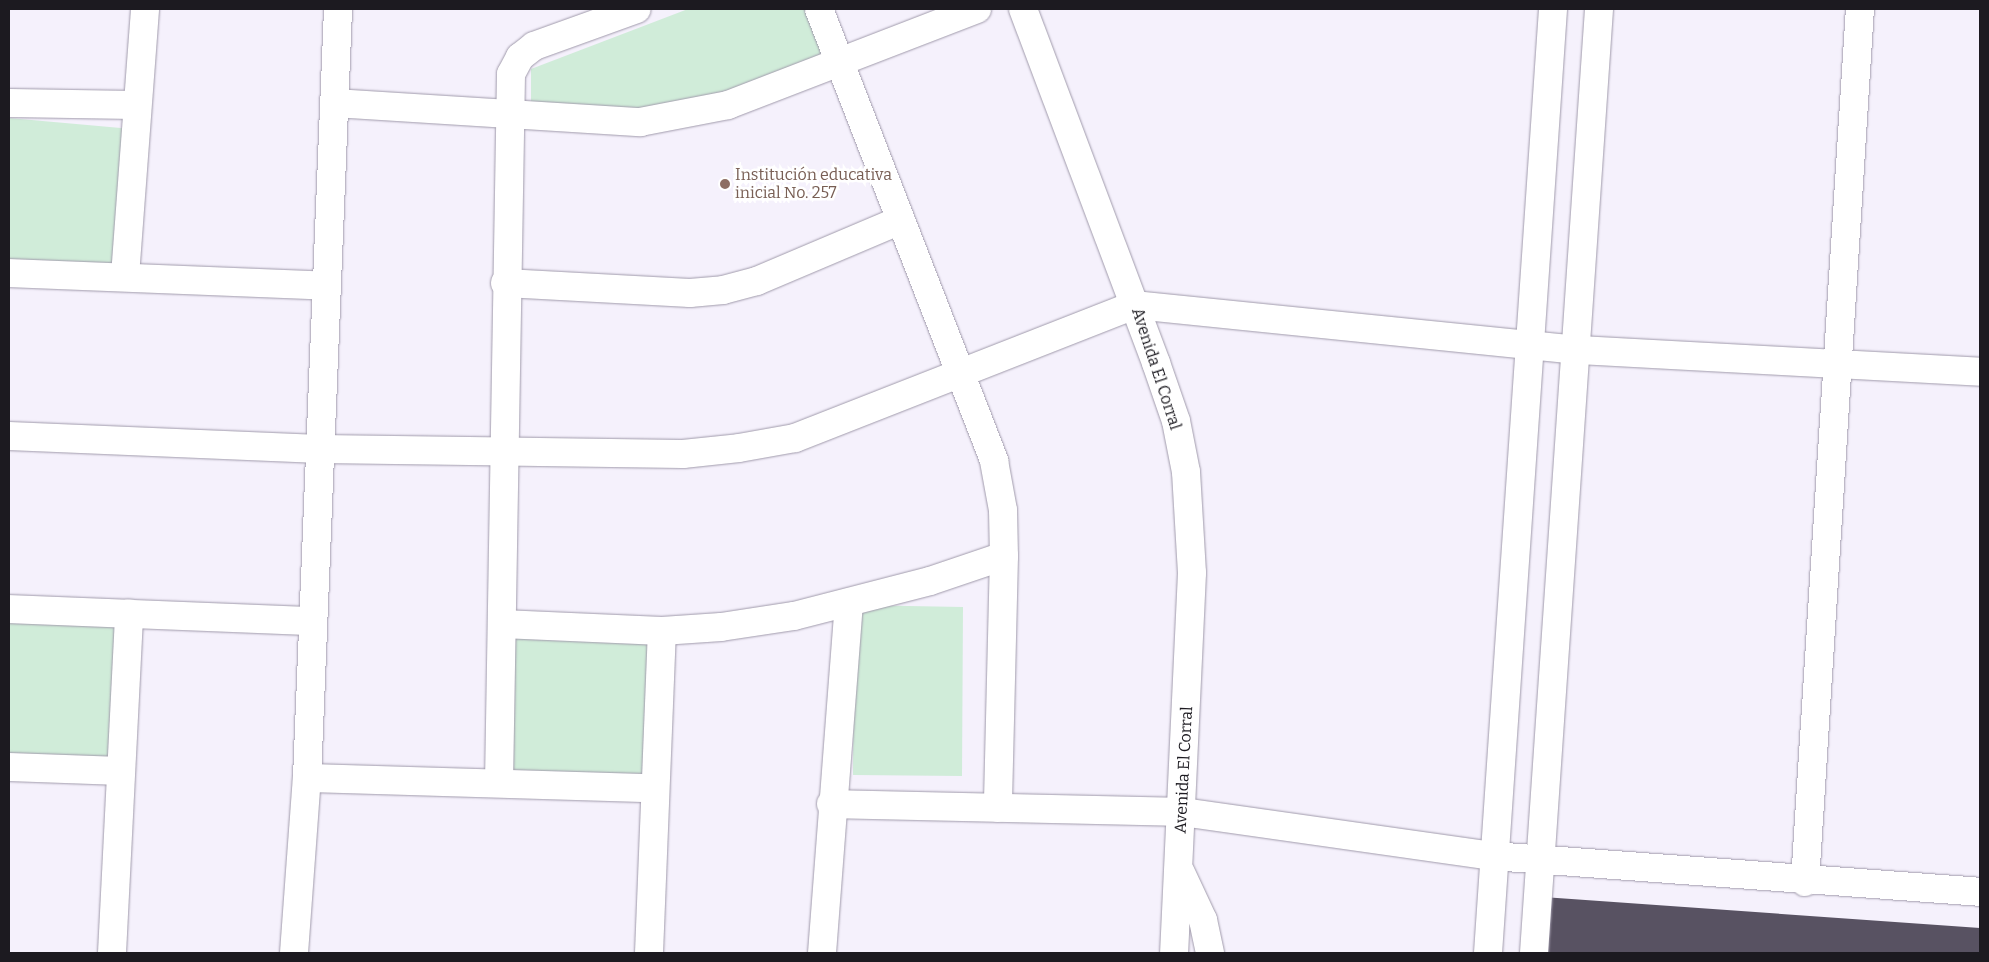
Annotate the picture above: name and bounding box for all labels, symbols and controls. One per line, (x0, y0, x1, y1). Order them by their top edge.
place label: Institución educativa inicial No. 257 (735, 165, 892, 203)
marker: Institución educativa inicial No. 257 (719, 178, 731, 190)
street label: Avenida El Corral (1127, 306, 1185, 432)
street label: Avenida El Corral (1171, 706, 1197, 834)

